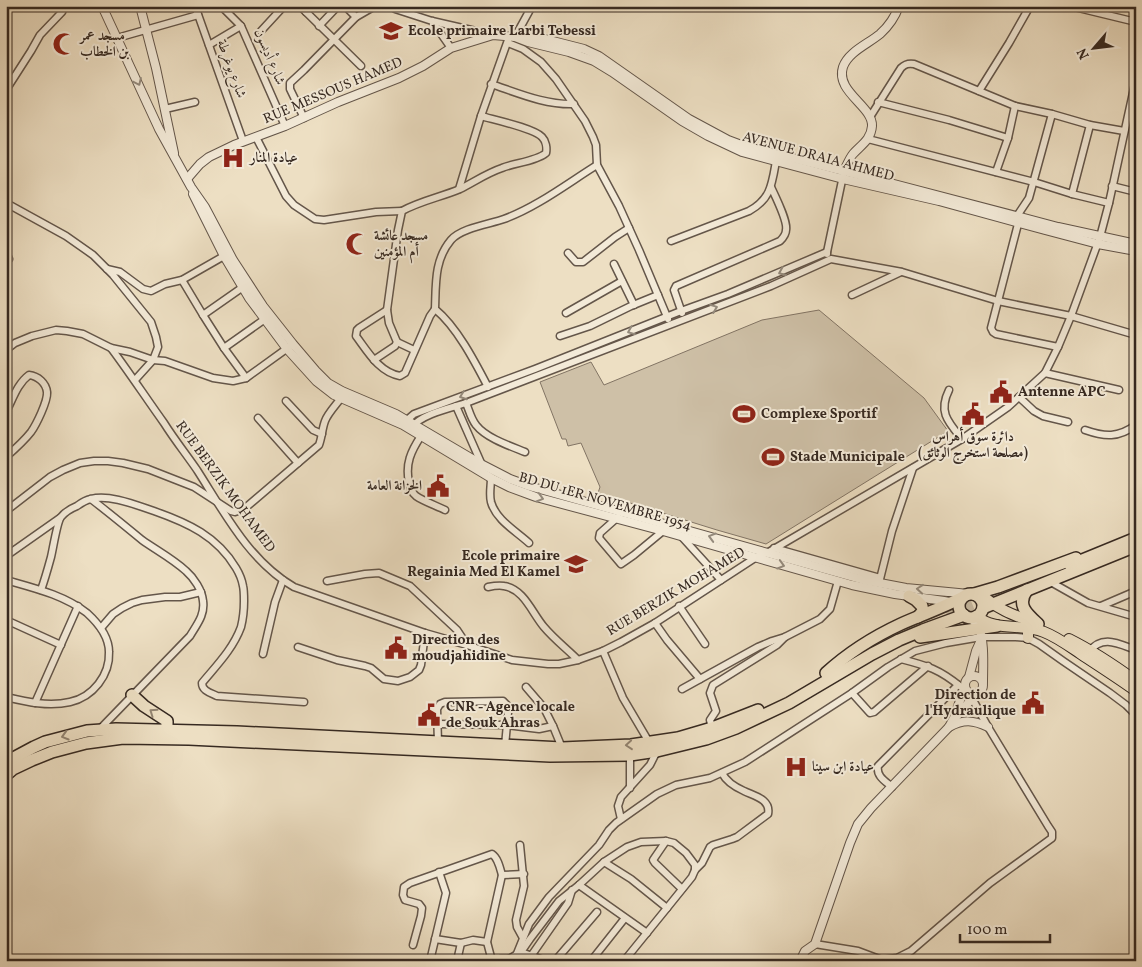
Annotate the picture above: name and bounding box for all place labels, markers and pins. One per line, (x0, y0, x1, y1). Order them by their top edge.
school or university icon: Ecole primaire Larbi Tebessi (378, 18, 404, 44)
place label: Ecole primaire Larbi Tebessi (408, 22, 596, 41)
place label: مسجد عمر بن الخطاب (78, 27, 129, 62)
mosque icon: مسجد عمر بن الخطاب (51, 31, 77, 57)
hospital icon: عيادة المنار (220, 145, 246, 171)
place label: عيادة المنار (248, 149, 298, 168)
place label: مسجد عائشة أم المؤمنين (374, 227, 428, 264)
mosque icon: مسجد عائشة أم المؤمنين (344, 231, 370, 257)
public building icon: Antenne APC (988, 379, 1014, 405)
place label: Antenne APC (1018, 383, 1105, 402)
sports icon: Complexe Sportif (731, 401, 757, 427)
public building icon: دائرة سوق أهراس (مصلحة استخرج الوثائق) (960, 401, 986, 427)
place label: Complexe Sportif (761, 405, 878, 424)
place label: دائرة سوق أهراس (مصلحة استخرج الوثائق) (918, 426, 1029, 465)
sports icon: Stade Municipale (760, 444, 786, 470)
place label: Stade Municipale (790, 448, 905, 467)
public building icon: الخزانة العامة (425, 473, 451, 499)
place label: الخزانة العامة (367, 477, 422, 496)
place label: Ecole primaire Regainia Med El Kamel (407, 547, 560, 582)
school or university icon: Ecole primaire Regainia Med El Kamel (563, 551, 589, 577)
place label: Direction des moudjahidine (412, 631, 506, 666)
public building icon: Direction des moudjahidine (383, 635, 409, 661)
place label: Direction de l'Hydraulique (925, 686, 1016, 721)
public building icon: Direction de l'Hydraulique (1020, 690, 1046, 716)
place label: CNR - Agence locale de Souk Ahras (446, 698, 575, 733)
public building icon: CNR - Agence locale de Souk Ahras (416, 702, 442, 728)
hospital icon: عيادة ابن سينا (783, 754, 809, 780)
place label: عيادة ابن سينا (812, 758, 874, 777)

